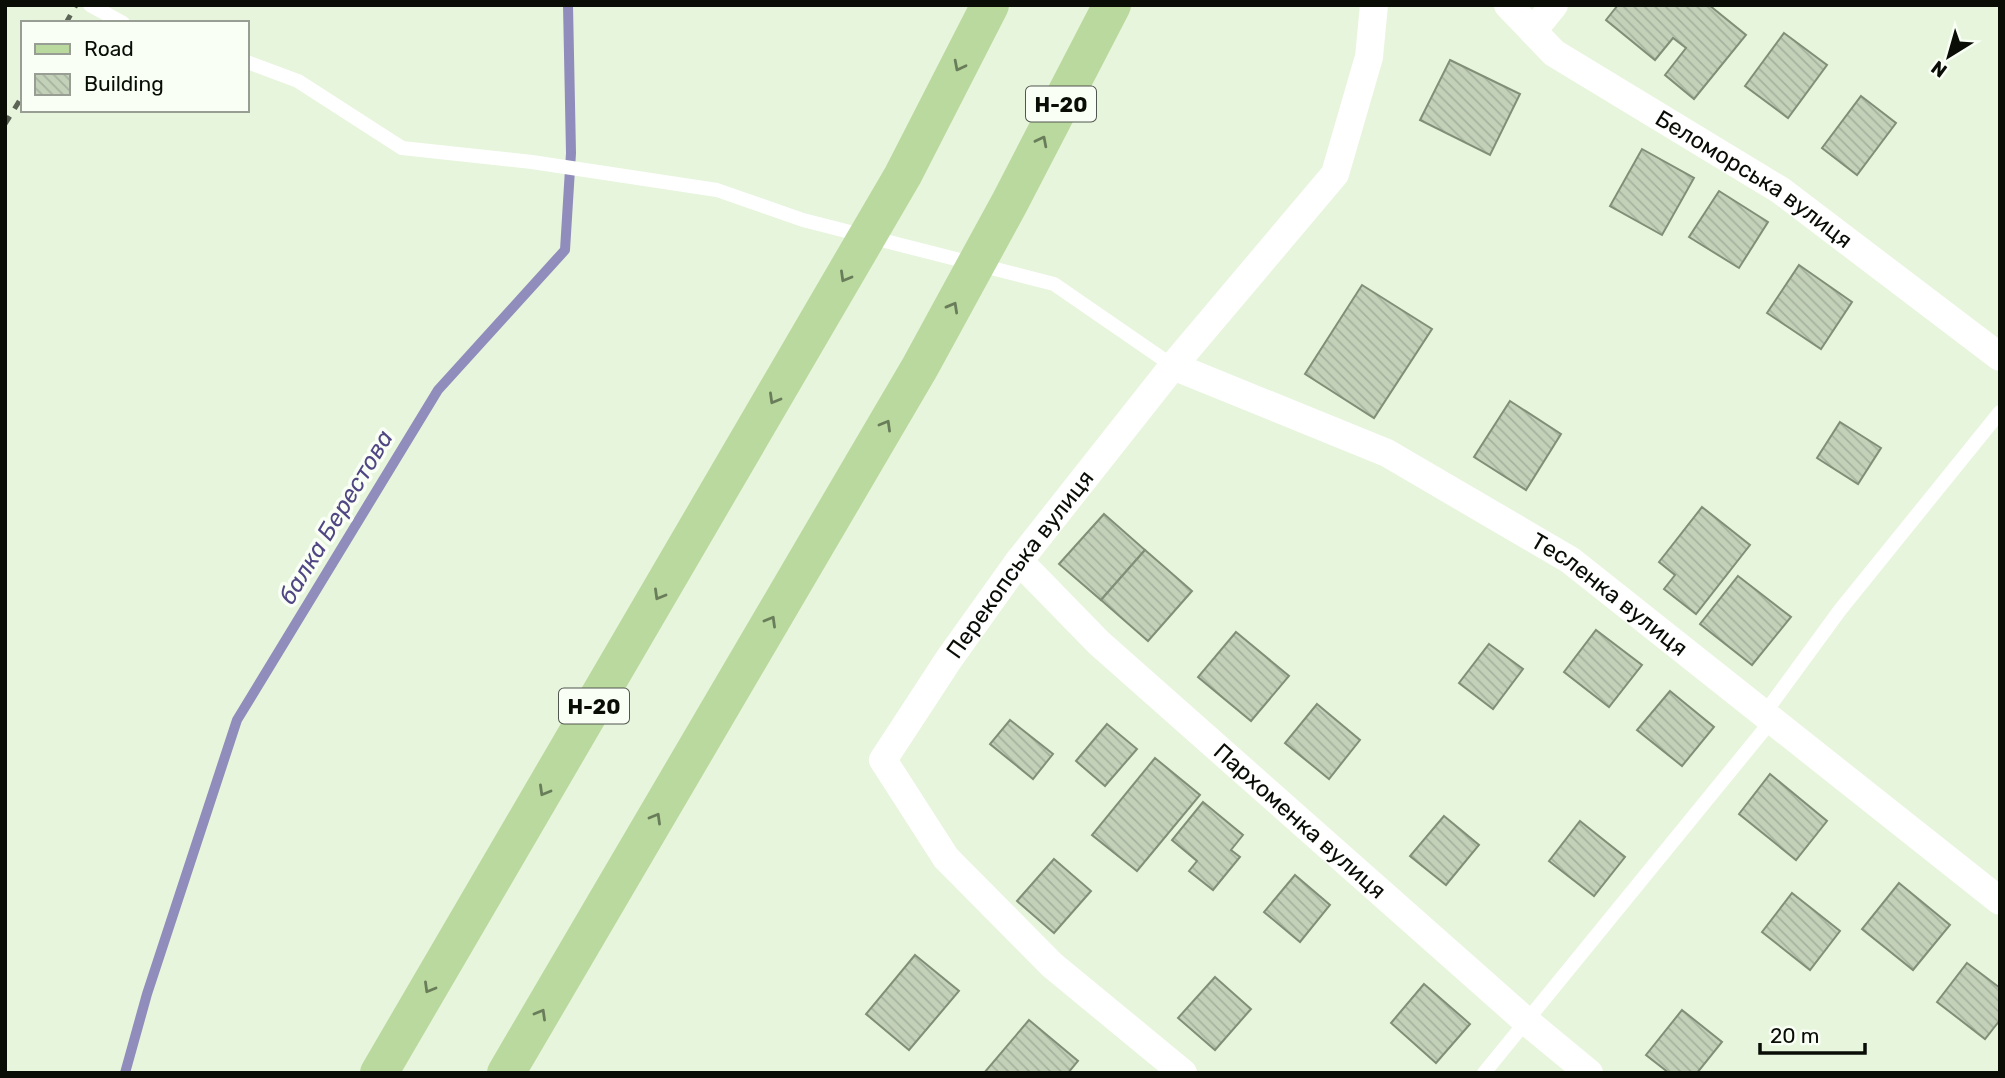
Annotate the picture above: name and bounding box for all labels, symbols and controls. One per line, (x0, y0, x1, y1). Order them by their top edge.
legend (21, 21, 248, 112)
north arrow (1914, 21, 1984, 91)
text: Road (84, 36, 134, 61)
text: N (1927, 56, 1951, 82)
one-way arrow (954, 59, 967, 71)
text: Building (84, 71, 164, 96)
road number: Н-20 (1026, 86, 1096, 122)
street label: Беломорська вулиця (1650, 104, 1858, 254)
one-way arrow (1033, 136, 1047, 148)
one-way arrow (840, 269, 853, 282)
one-way arrow (945, 302, 958, 314)
one-way arrow (769, 391, 782, 404)
one-way arrow (878, 420, 891, 433)
water label: балка Берестова (273, 425, 399, 609)
street label: Перекопська вулиця (940, 464, 1100, 664)
street label: Тесленка вулиця (1526, 527, 1693, 662)
one-way arrow (654, 588, 667, 601)
one-way arrow (763, 616, 776, 629)
road number: Н-20 (559, 688, 629, 724)
street label: Пархоменка вулиця (1208, 737, 1392, 905)
one-way arrow (539, 784, 552, 797)
one-way arrow (648, 812, 661, 825)
one-way arrow (424, 980, 437, 993)
one-way arrow (533, 1008, 546, 1021)
scale bar (1760, 1012, 1865, 1056)
text: 20 m (1770, 1023, 1819, 1048)

